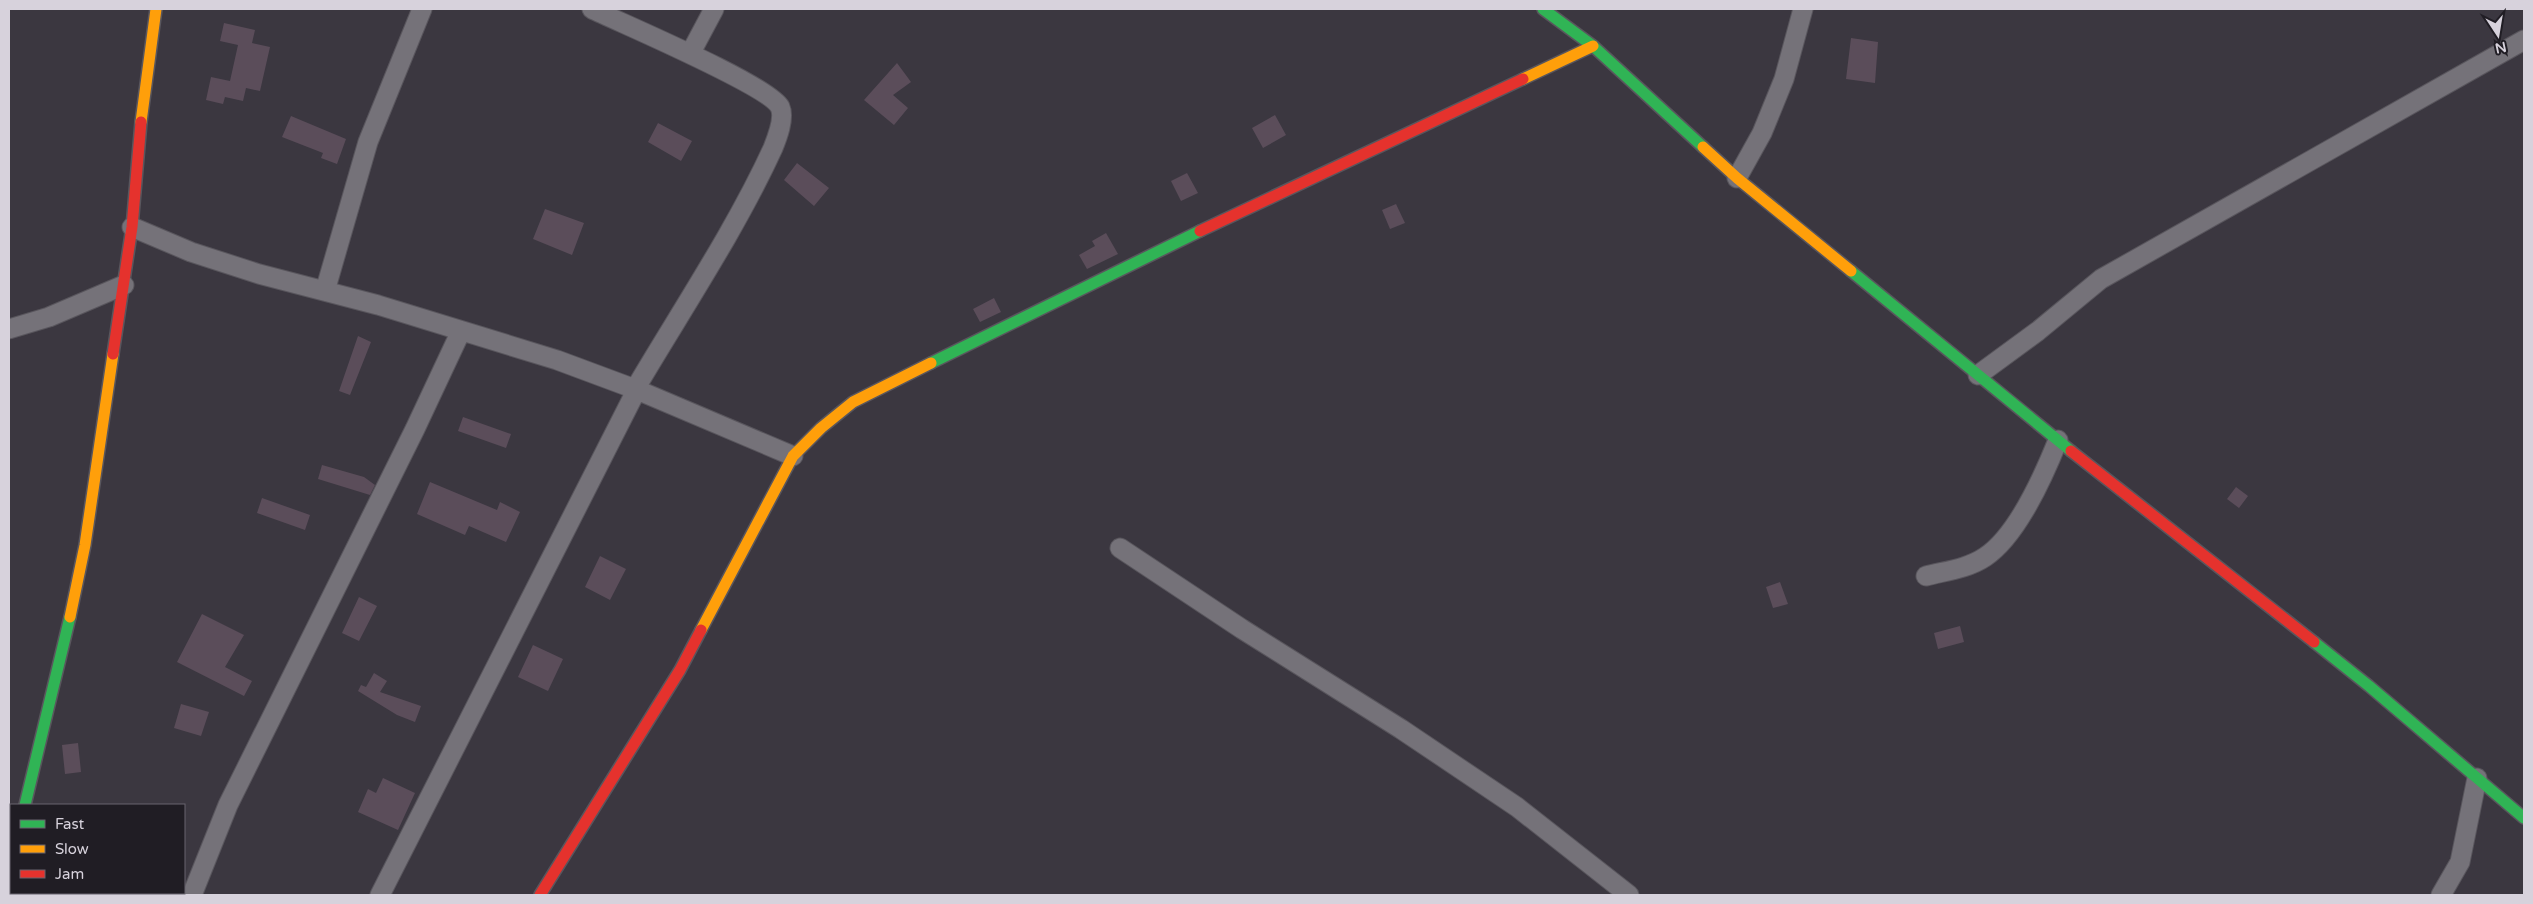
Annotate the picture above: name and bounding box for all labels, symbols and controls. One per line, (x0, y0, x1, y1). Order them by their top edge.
north arrow (2473, 10, 2523, 60)
text: N (2493, 38, 2508, 57)
legend (10, 804, 185, 894)
text: Fast (55, 815, 85, 833)
text: Slow (55, 840, 89, 858)
text: Jam (55, 865, 84, 883)

